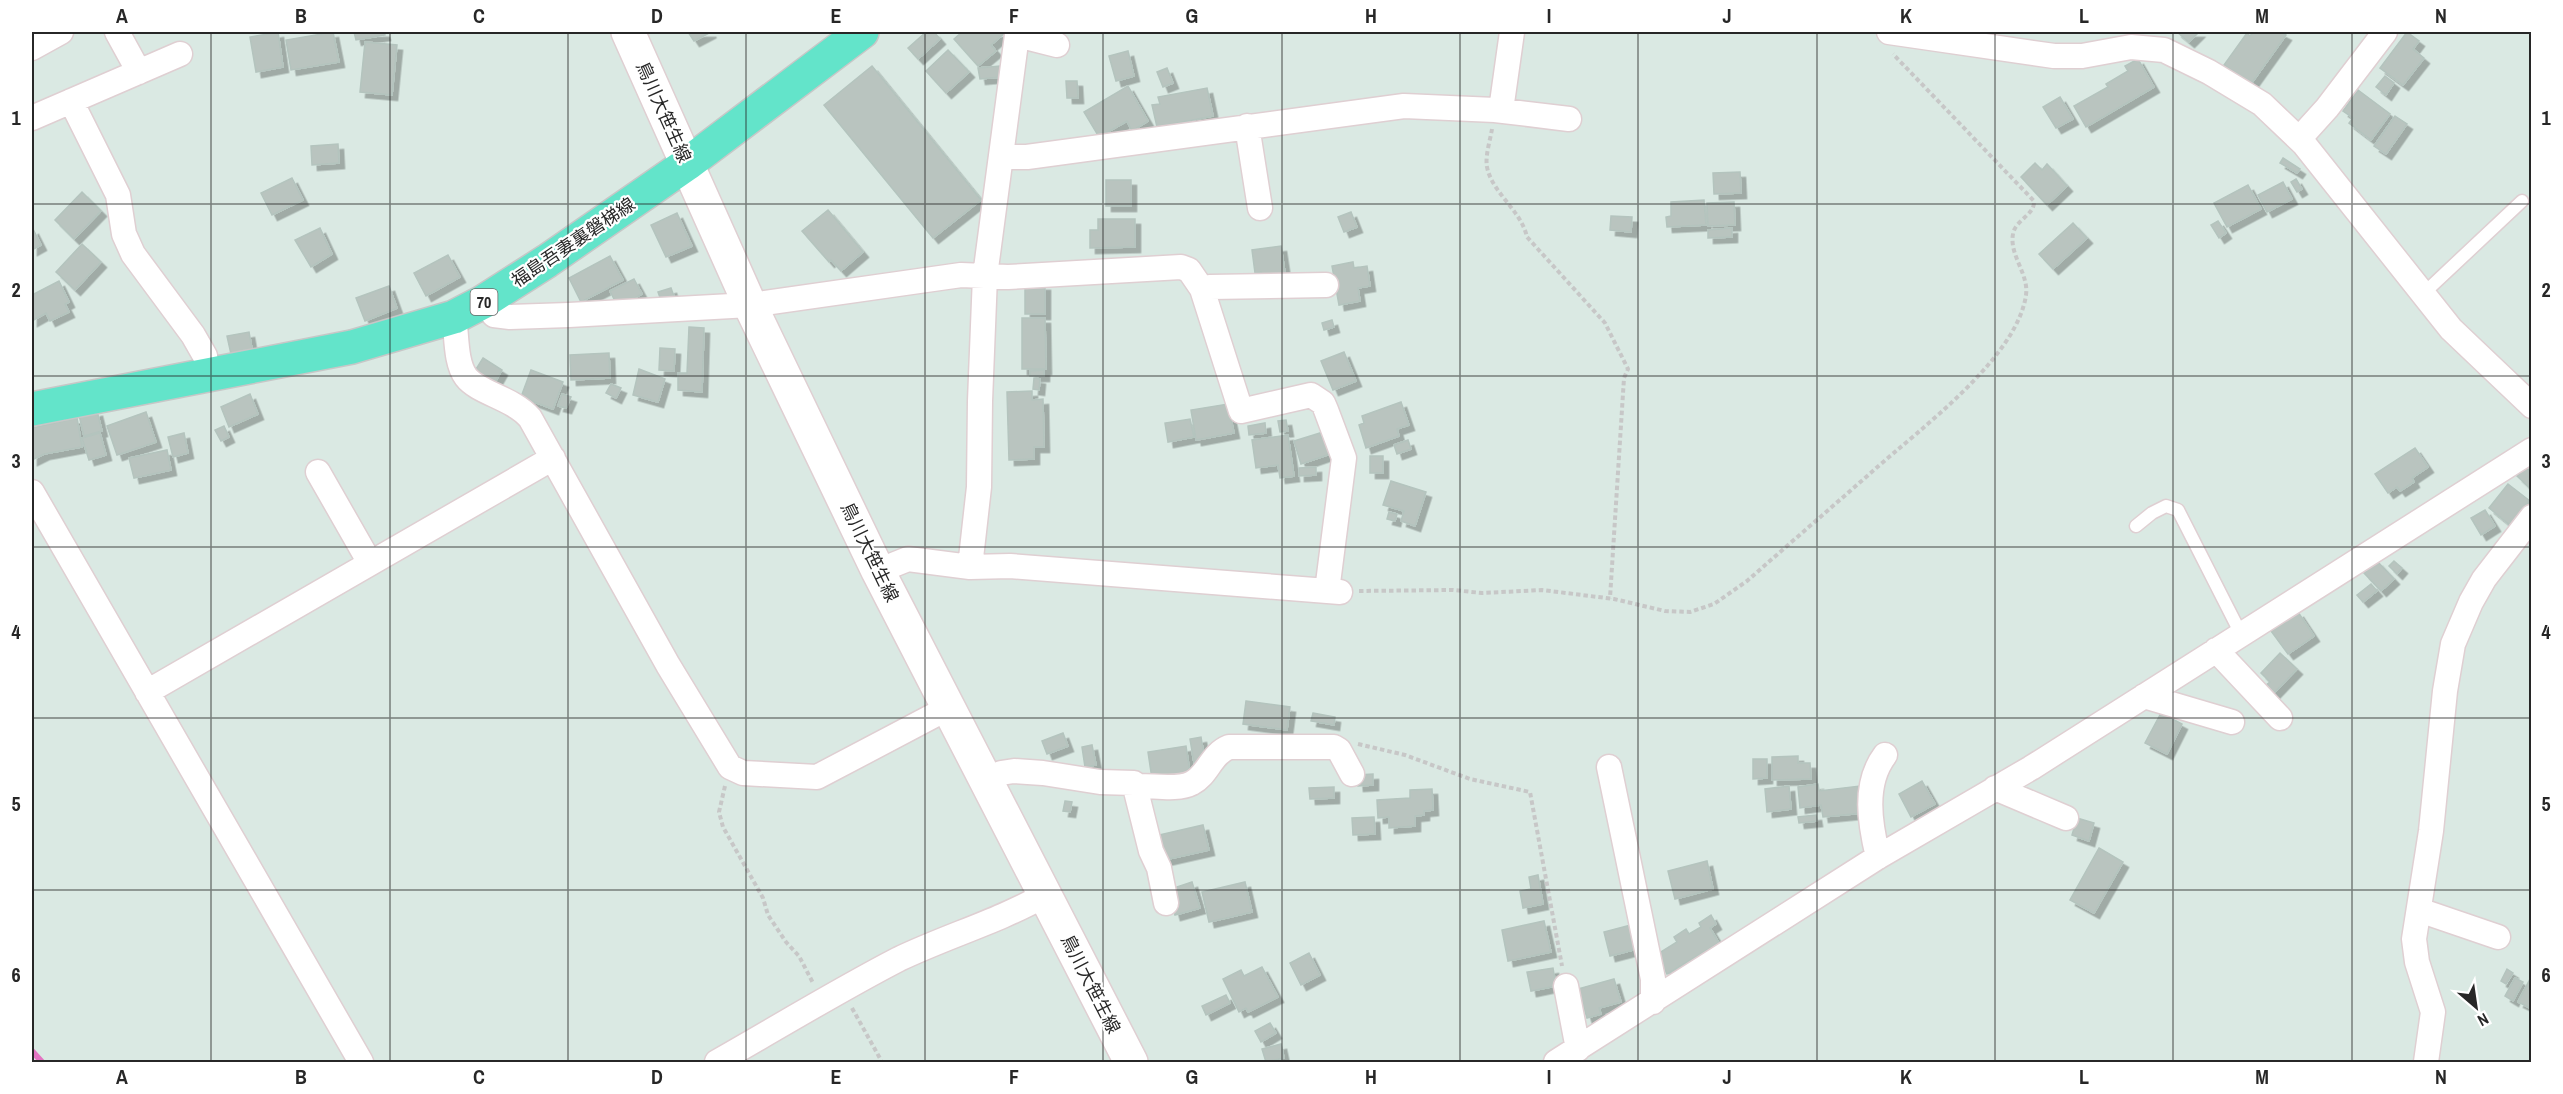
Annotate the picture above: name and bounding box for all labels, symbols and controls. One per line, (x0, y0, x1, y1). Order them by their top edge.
text: A (116, 2, 128, 29)
text: B (295, 2, 307, 29)
text: C (473, 2, 485, 29)
text: D (651, 2, 663, 29)
text: E (831, 2, 842, 29)
text: F (1009, 2, 1019, 29)
text: G (1186, 2, 1198, 29)
text: H (1365, 2, 1377, 29)
text: I (1547, 2, 1551, 29)
text: J (1722, 2, 1732, 29)
text: K (1900, 2, 1912, 29)
text: L (2079, 2, 2089, 29)
text: M (2255, 2, 2269, 29)
text: N (2435, 2, 2447, 29)
street label: 鳥川大笹生線 (631, 58, 697, 166)
text: 1 (11, 104, 21, 131)
text: 1 (2541, 104, 2551, 131)
street label: 福島吾妻裏磐梯線 (506, 191, 640, 293)
text: 2 (11, 276, 21, 303)
text: 2 (2541, 276, 2551, 303)
road number: 70 (470, 289, 498, 315)
text: 3 (11, 447, 21, 474)
text: 3 (2541, 447, 2551, 474)
street label: 鳥川大笹生線 (835, 498, 905, 606)
text: 4 (11, 618, 21, 645)
text: 4 (2541, 618, 2551, 645)
text: 5 (11, 790, 21, 817)
text: 5 (2541, 790, 2551, 817)
street label: 鳥川大笹生線 (1055, 930, 1127, 1038)
text: 6 (11, 961, 21, 988)
text: 6 (2541, 961, 2551, 988)
north arrow (2446, 977, 2506, 1037)
text: N (2474, 1008, 2493, 1032)
text: A (116, 1063, 128, 1090)
text: B (295, 1063, 307, 1090)
text: C (473, 1063, 485, 1090)
text: D (651, 1063, 663, 1090)
text: E (831, 1063, 842, 1090)
text: F (1009, 1063, 1019, 1090)
text: G (1186, 1063, 1198, 1090)
text: H (1365, 1063, 1377, 1090)
text: I (1547, 1063, 1551, 1090)
text: J (1722, 1063, 1732, 1090)
text: K (1900, 1063, 1912, 1090)
text: L (2079, 1063, 2089, 1090)
text: M (2255, 1063, 2269, 1090)
text: N (2435, 1063, 2447, 1090)

